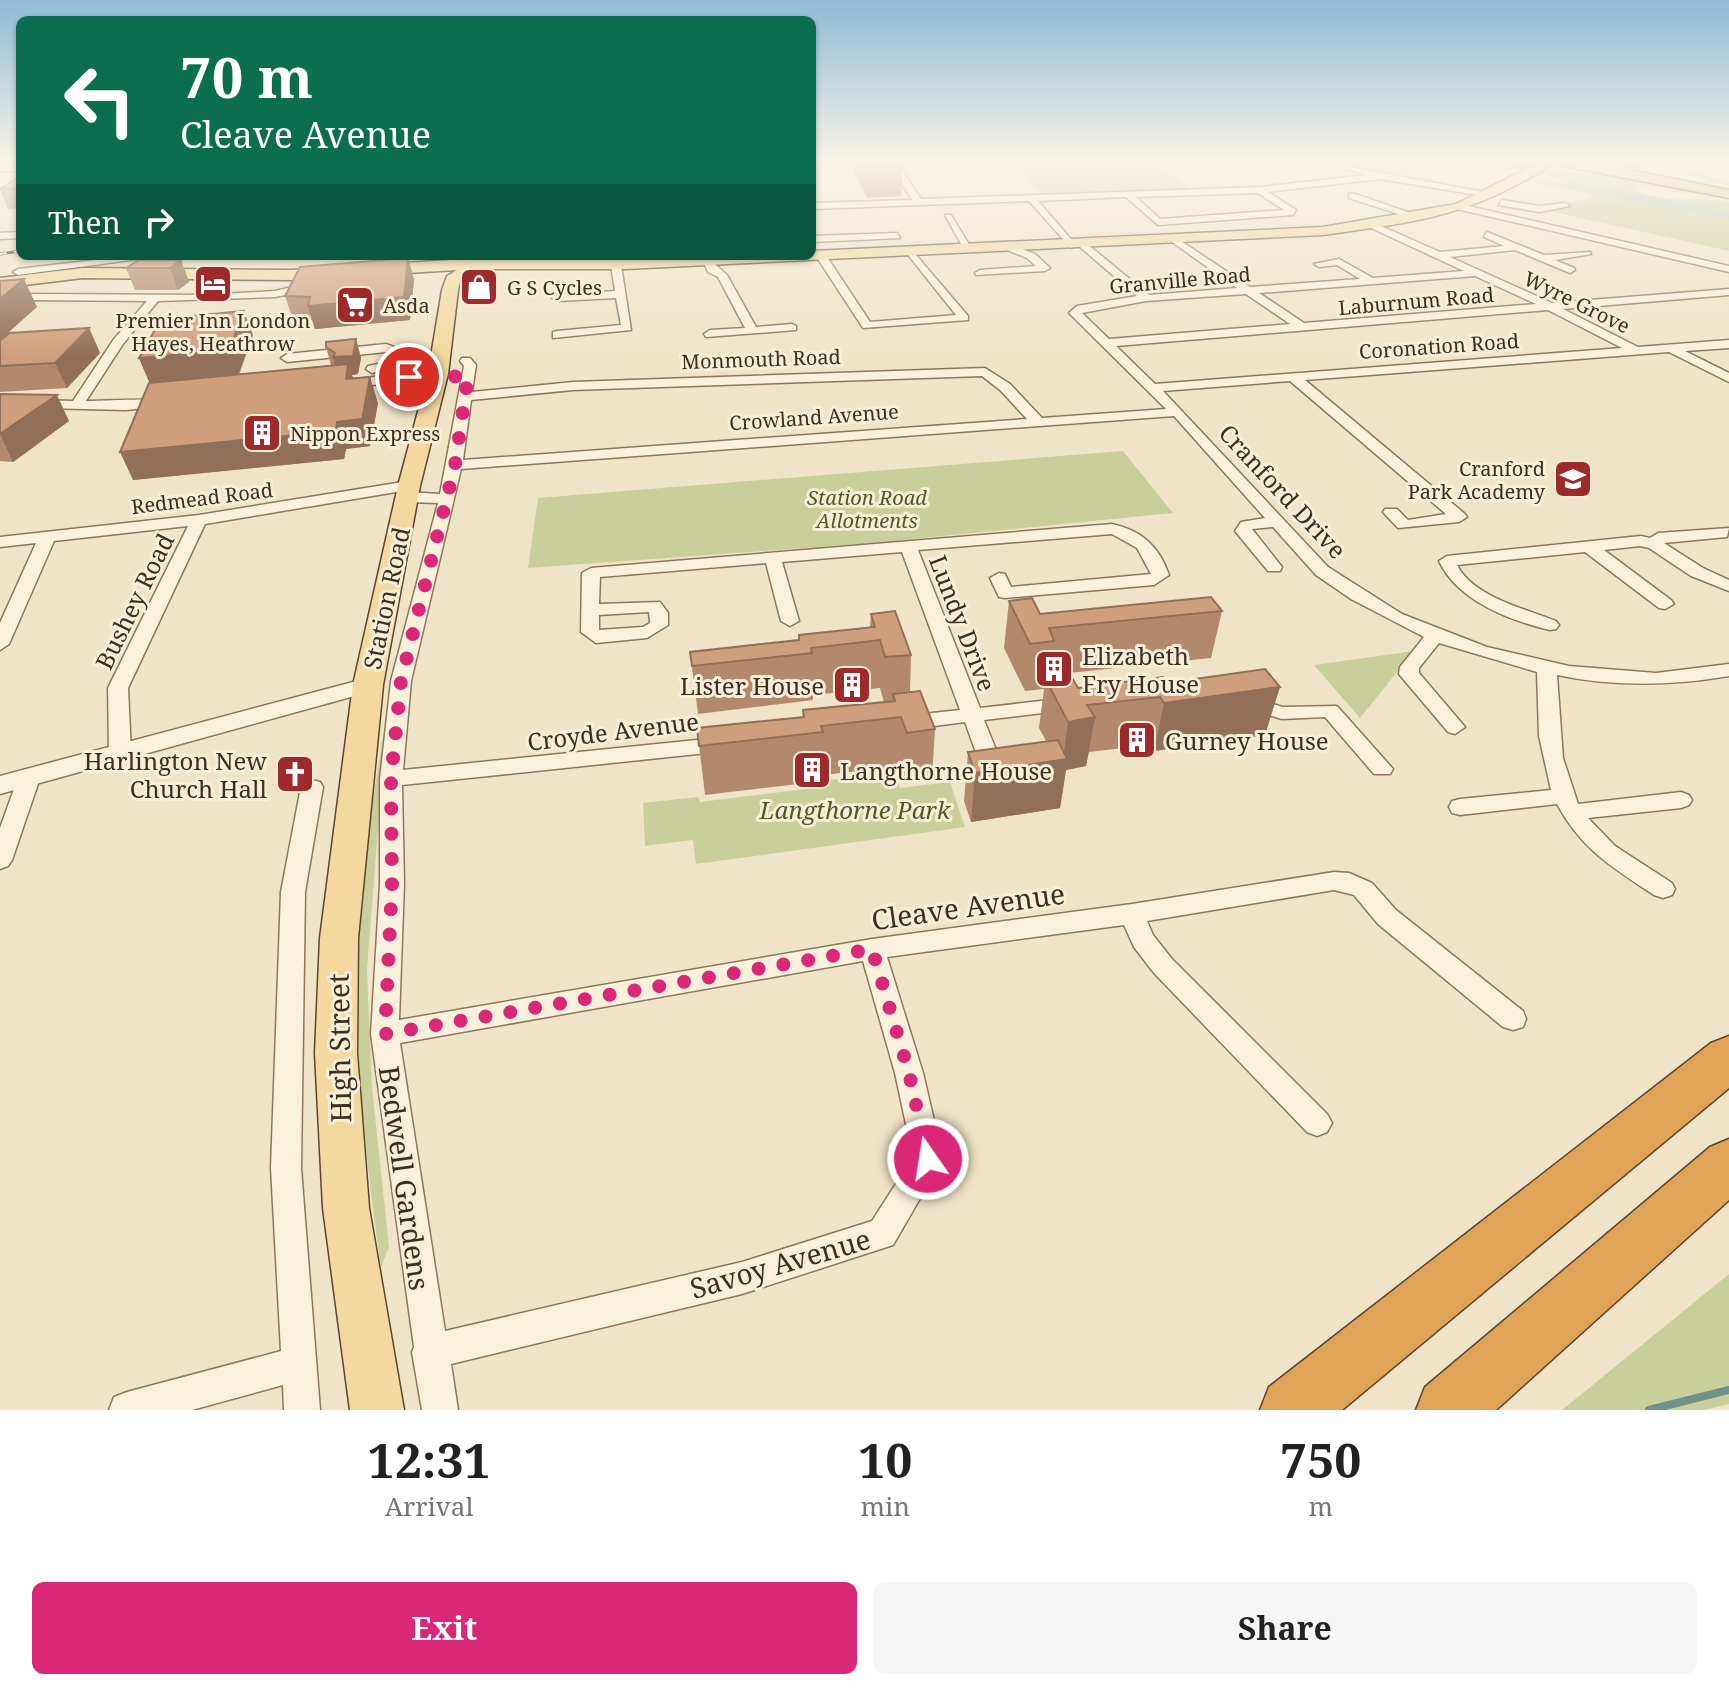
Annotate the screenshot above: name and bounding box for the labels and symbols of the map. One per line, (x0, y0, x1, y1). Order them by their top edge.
street label: Granville Road (1108, 260, 1252, 300)
hotel icon: Premier Inn London Hayes, Heathrow (192, 263, 234, 305)
street label: Wyre Grove (1519, 265, 1635, 339)
shop icon: G S Cycles (458, 266, 500, 308)
place label: G S Cycles (507, 274, 602, 301)
street label: Laburnum Road (1337, 281, 1495, 321)
supermarket icon: Asda (334, 284, 376, 326)
place label: Asda (383, 292, 430, 319)
place label: Premier Inn London Hayes, Heathrow (116, 307, 310, 357)
street label: Coronation Road (1358, 327, 1520, 365)
pin (375, 343, 443, 411)
street label: Monmouth Road (681, 343, 841, 375)
street label: Crowland Avenue (728, 398, 900, 436)
building icon: Nippon Express (241, 412, 283, 454)
street label: Cranford Drive (1212, 417, 1354, 565)
place label: Nippon Express (290, 420, 440, 447)
place label: Cranford Park Academy (1408, 455, 1546, 505)
school or university icon: Cranford Park Academy (1552, 458, 1594, 500)
street label: Redmead Road (130, 476, 274, 520)
park label: Station Road Allotments (807, 484, 927, 534)
street label: Station Road (355, 524, 417, 672)
street label: Bushey Road (87, 527, 181, 675)
street label: Lundy Drive (922, 550, 1004, 696)
place label: Elizabeth Fry House (1082, 639, 1199, 700)
building icon: Elizabeth Fry House (1033, 648, 1075, 690)
building icon: Lister House (831, 664, 873, 706)
place label: Lister House (680, 669, 824, 702)
street label: Croyde Avenue (525, 704, 701, 758)
building icon: Gurney House (1116, 719, 1158, 761)
place label: Gurney House (1165, 724, 1329, 757)
place label: Harlington New Church Hall (84, 744, 268, 805)
building icon: Langthorne House (791, 749, 833, 791)
church icon: Harlington New Church Hall (274, 753, 316, 795)
place label: Langthorne House (840, 754, 1052, 787)
park label: Langthorne Park (759, 793, 952, 826)
street label: Cleave Avenue (869, 874, 1067, 938)
street label: High Street (319, 973, 359, 1123)
street label: Bedwell Gardens (370, 1063, 440, 1293)
position arrow (886, 1117, 970, 1201)
street label: Savoy Avenue (685, 1219, 875, 1307)

